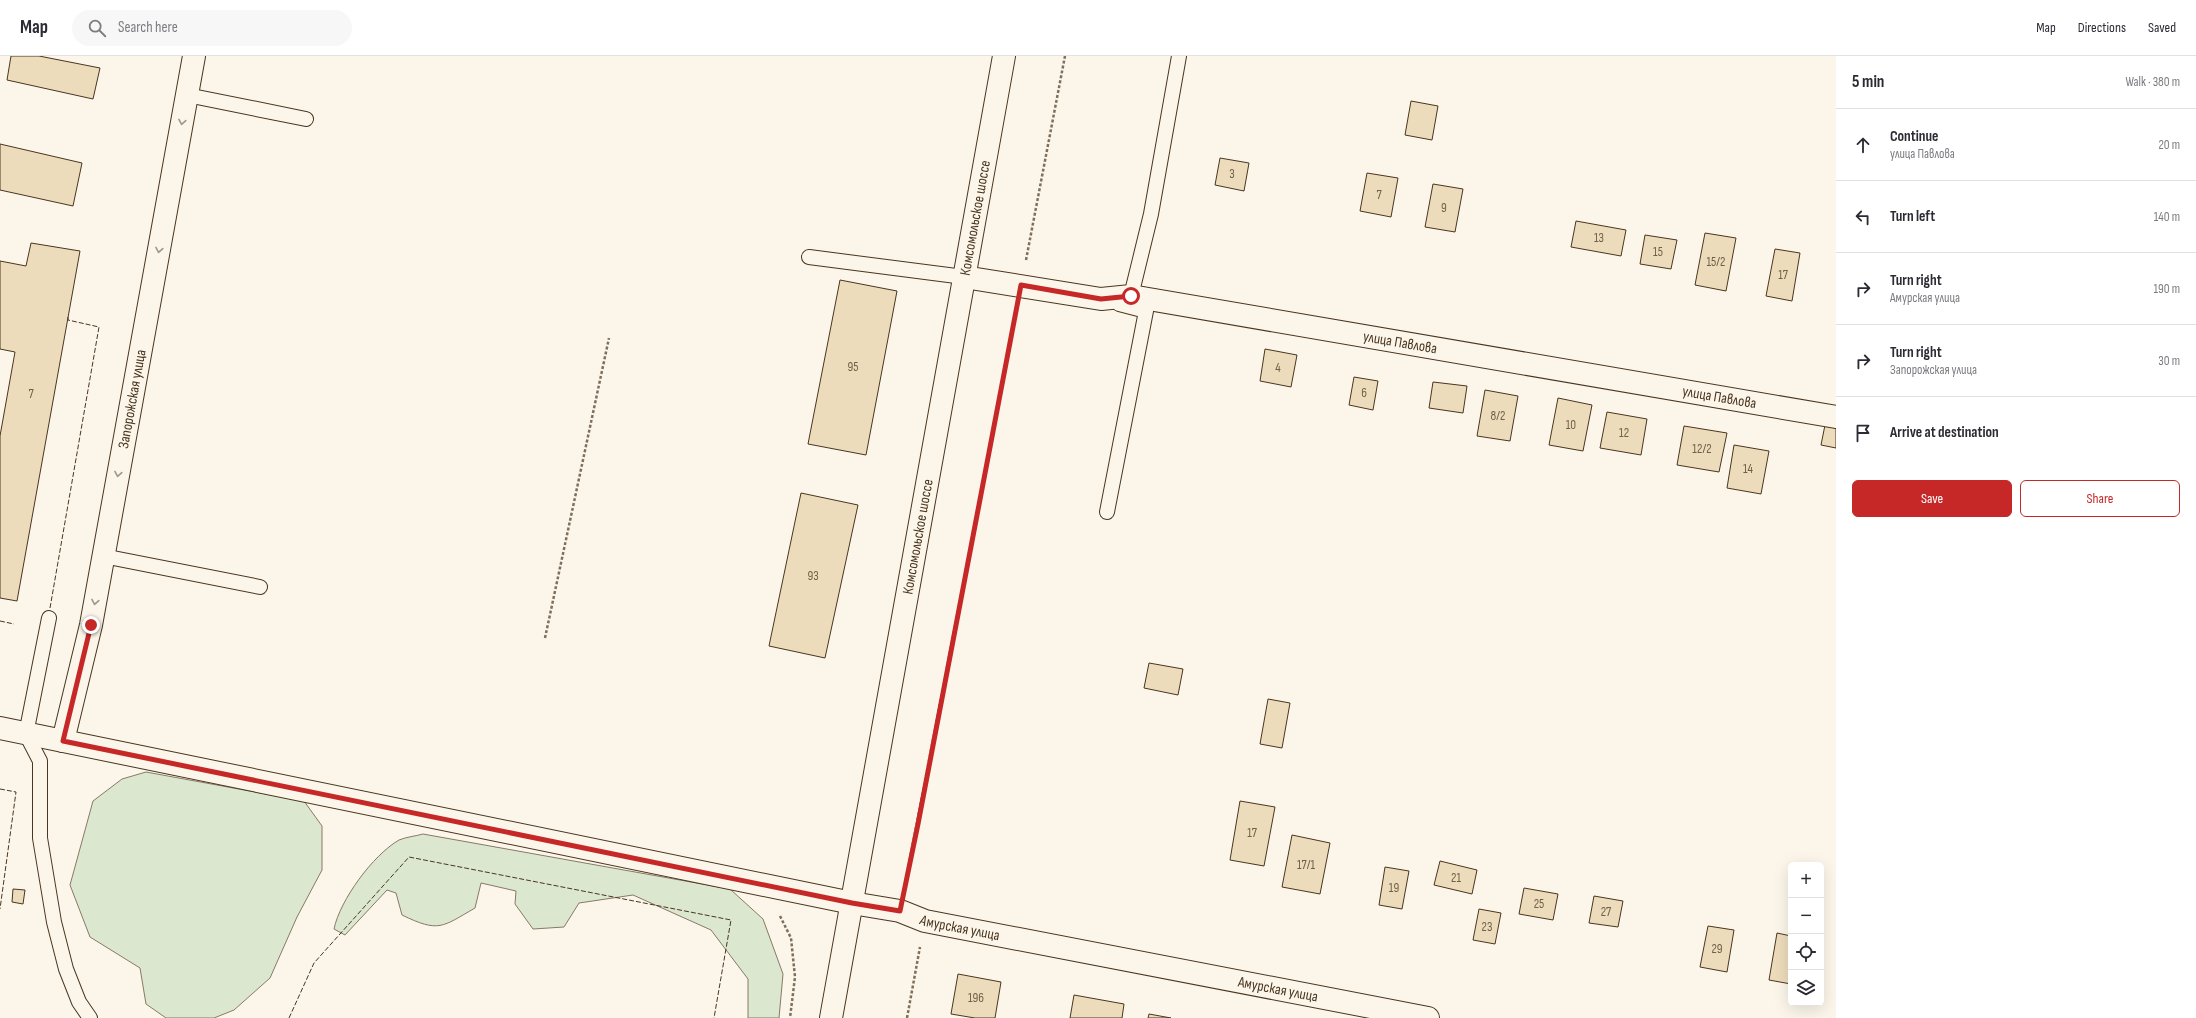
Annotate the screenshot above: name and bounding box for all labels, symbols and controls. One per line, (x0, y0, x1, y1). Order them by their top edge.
search box (72, 10, 352, 46)
text: Map (20, 16, 48, 39)
icon: search (86, 17, 108, 39)
text: Search here (118, 18, 178, 37)
text: Map (2036, 19, 2056, 36)
text: Directions (2078, 19, 2126, 36)
text: Saved (2148, 19, 2176, 36)
text: 5 min (1852, 72, 1884, 92)
text: Walk · 380 m (2125, 74, 2180, 90)
one-way arrow (178, 119, 187, 125)
text: Continue (1890, 127, 1939, 146)
icon: ahead (1852, 134, 1874, 156)
text: 20 m (2158, 137, 2180, 153)
text: улица Павлова (1890, 146, 1955, 162)
street label: Комсомольское шоссе (955, 159, 995, 277)
house number: 3 (1229, 166, 1235, 182)
house number: 7 (1376, 187, 1382, 203)
house number: 9 (1441, 200, 1447, 216)
icon: left (1852, 206, 1874, 228)
text: Turn left (1890, 207, 1935, 226)
text: 140 m (2154, 209, 2180, 225)
house number: 13 (1594, 230, 1604, 246)
house number: 15 (1653, 244, 1663, 260)
one-way arrow (155, 247, 164, 253)
house number: 15/2 (1707, 254, 1725, 270)
house number: 17 (1778, 267, 1789, 283)
text: Turn right (1890, 271, 1942, 290)
icon: right (1852, 278, 1874, 300)
text: 190 m (2153, 281, 2180, 297)
route start (1122, 287, 1140, 305)
text: Амурская улица (1890, 290, 1960, 306)
street label: улица Павлова (1362, 327, 1439, 358)
text: Turn right (1890, 343, 1942, 362)
street label: Запорожская улица (114, 348, 150, 450)
icon: right (1852, 350, 1874, 372)
text: 30 m (2158, 353, 2180, 369)
house number: 95 (848, 359, 858, 375)
house number: 4 (1275, 360, 1281, 376)
text: Запорожская улица (1890, 362, 1977, 378)
street label: улица Павлова (1681, 381, 1758, 413)
house number: 6 (1361, 385, 1367, 401)
house number: 7 (28, 386, 34, 402)
house number: 8/2 (1491, 408, 1505, 424)
house number: 10 (1566, 417, 1576, 433)
icon: arrive (1852, 422, 1874, 444)
text: Arrive at destination (1890, 423, 1999, 442)
house number: 12 (1619, 425, 1629, 441)
house number: 12/2 (1692, 441, 1712, 457)
house number: 14 (1743, 461, 1754, 477)
one-way arrow (114, 471, 123, 477)
street label: Комсомольское шоссе (898, 478, 937, 596)
button: Save (1852, 480, 2012, 517)
button: Share (2020, 480, 2180, 517)
house number: 93 (807, 568, 819, 584)
one-way arrow (92, 599, 100, 605)
route end (82, 616, 100, 634)
house number: 17 (1247, 825, 1258, 841)
house number: 17/1 (1297, 857, 1315, 873)
map controls (1788, 862, 1824, 1006)
button: + (1788, 862, 1824, 898)
house number: 21 (1451, 870, 1461, 886)
house number: 19 (1389, 880, 1399, 896)
house number: 25 (1534, 896, 1544, 912)
button: − (1788, 898, 1824, 934)
house number: 27 (1601, 904, 1612, 920)
street label: Амурская улица (916, 910, 1002, 945)
house number: 23 (1482, 919, 1492, 935)
button: locate (1788, 934, 1824, 970)
house number: 29 (1711, 941, 1723, 957)
button: layers (1788, 970, 1824, 1006)
street label: Амурская улица (1236, 972, 1320, 1006)
house number: 196 (968, 990, 984, 1006)

